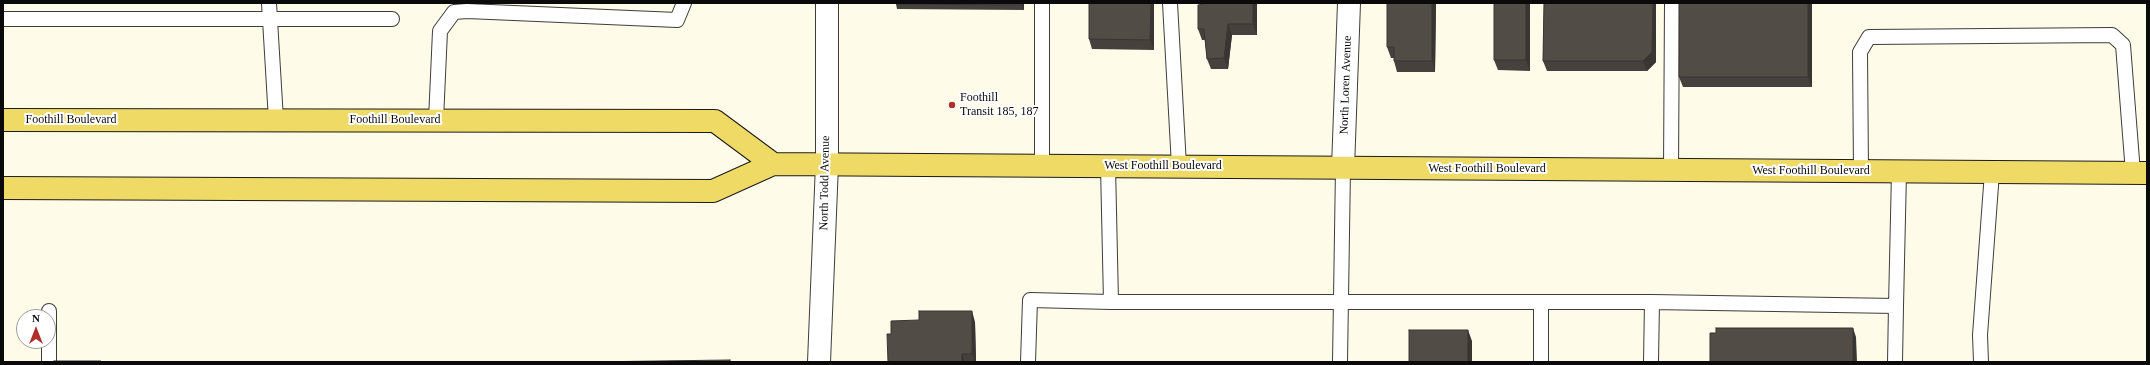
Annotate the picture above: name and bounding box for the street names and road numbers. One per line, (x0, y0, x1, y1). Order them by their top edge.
street label: North Loren Avenue (1337, 35, 1355, 135)
street label: Foothill Boulevard (26, 113, 116, 127)
street label: Foothill Boulevard (350, 113, 440, 127)
street label: North Todd Avenue (817, 135, 833, 231)
street label: West Foothill Boulevard (1104, 159, 1222, 173)
street label: West Foothill Boulevard (1428, 162, 1546, 176)
street label: West Foothill Boulevard (1752, 164, 1870, 178)

